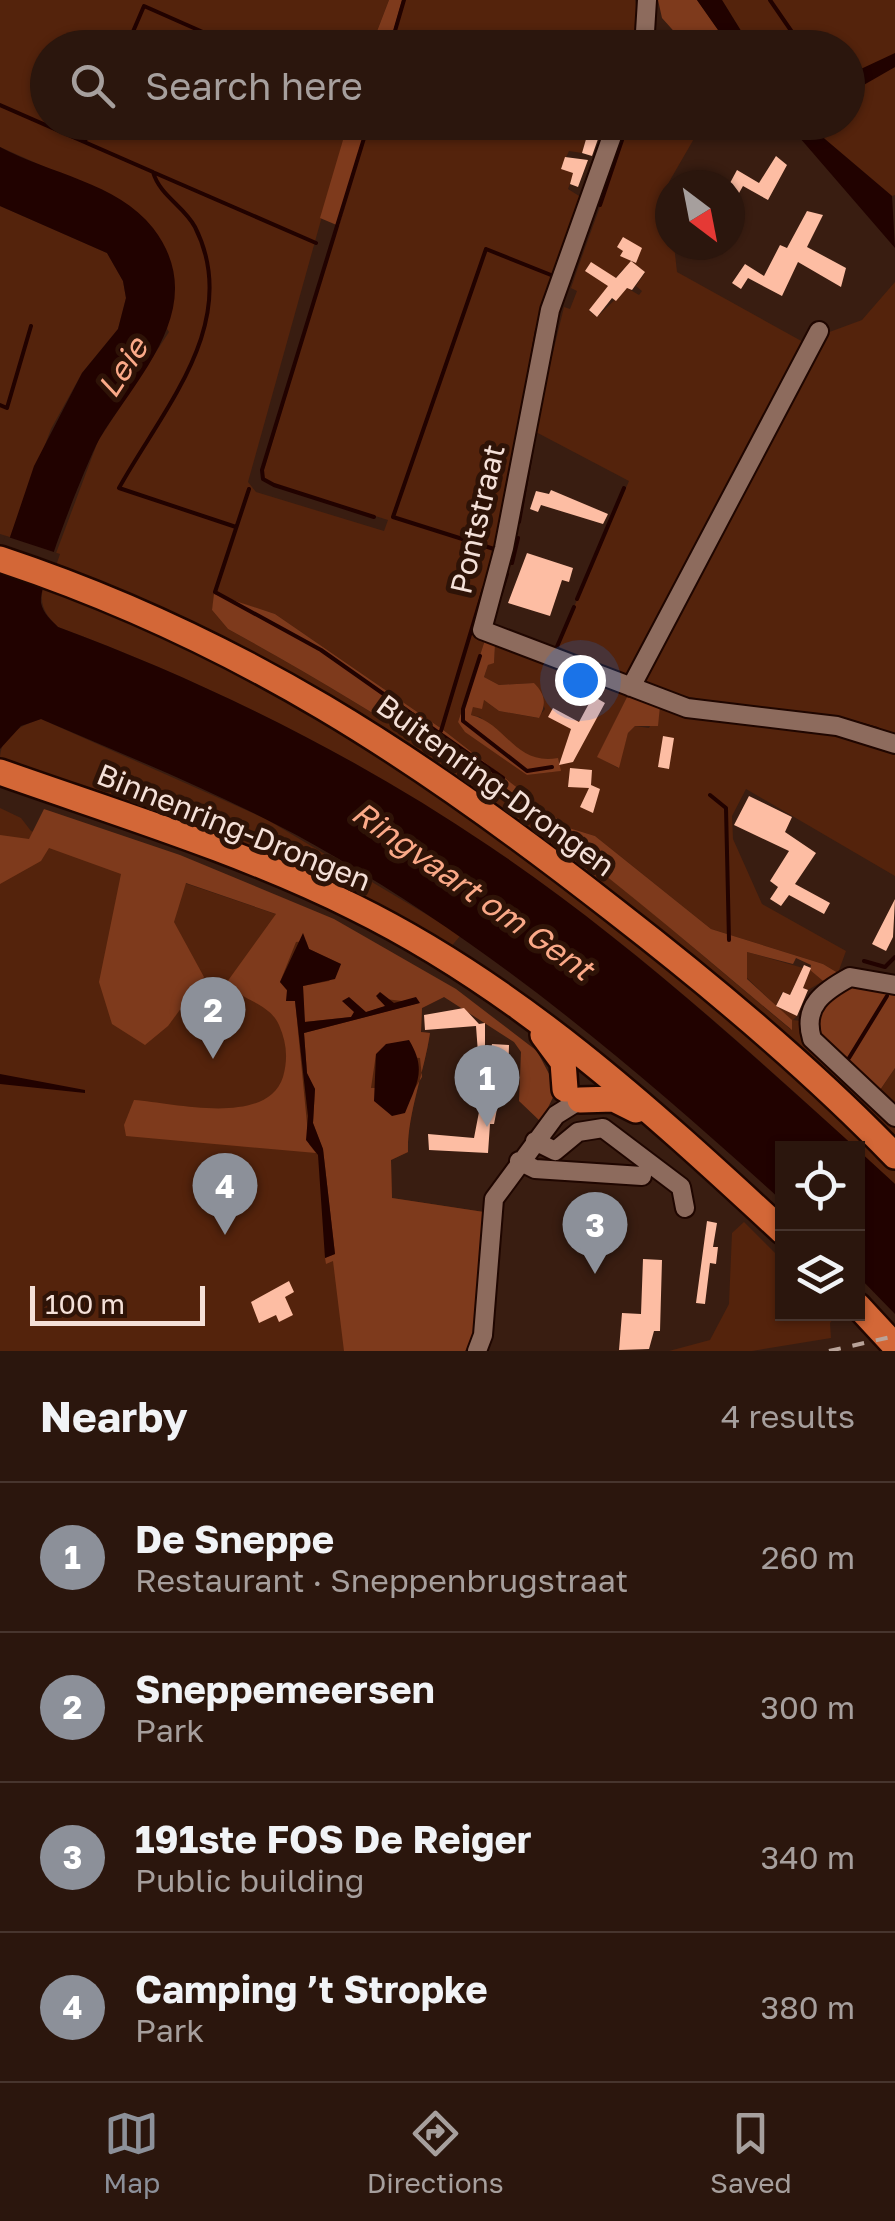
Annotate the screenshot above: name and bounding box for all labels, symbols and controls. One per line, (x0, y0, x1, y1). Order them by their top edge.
search box (30, 30, 865, 140)
icon: search (65, 58, 120, 113)
text: Search here (145, 63, 363, 108)
north arrow (655, 170, 745, 260)
water label: Leie (89, 328, 157, 404)
street label: Pontstraat (442, 441, 512, 597)
your location (555, 655, 606, 706)
street label: Buitenring-Drongen (370, 687, 622, 883)
street label: Binnenring-Drongen (92, 756, 376, 898)
water label: Ringvaart om Gent (345, 793, 603, 989)
pin: 2 (180, 976, 246, 1059)
pin: 1 (454, 1044, 520, 1127)
map controls (775, 1141, 865, 1321)
button: locate (775, 1141, 865, 1231)
pin: 4 (192, 1152, 258, 1235)
pin: 3 (562, 1192, 628, 1274)
button: layers (775, 1231, 865, 1321)
scale bar (30, 1281, 205, 1326)
text: 100 m (45, 1287, 125, 1320)
text: Nearby (40, 1391, 188, 1441)
text: 4 results (721, 1397, 855, 1435)
text: De Sneppe (135, 1516, 334, 1561)
text: 1 (64, 1538, 81, 1576)
text: 260 m (761, 1538, 855, 1576)
text: Restaurant · Sneppenbrugstraat (135, 1561, 628, 1599)
text: Sneppemeersen (135, 1666, 435, 1711)
text: 2 (63, 1688, 82, 1726)
text: 300 m (760, 1688, 855, 1726)
text: Park (135, 1711, 204, 1749)
text: 191ste FOS De Reiger (135, 1816, 532, 1861)
text: 3 (63, 1838, 82, 1876)
text: 340 m (761, 1838, 855, 1876)
text: Public building (135, 1861, 364, 1899)
text: Camping ’t Stropke (135, 1966, 488, 2011)
text: 4 (62, 1988, 83, 2026)
text: 380 m (761, 1988, 855, 2026)
text: Park (135, 2011, 204, 2049)
tab: Map (103, 2106, 160, 2199)
tab: Directions (367, 2106, 504, 2199)
tab: Saved (710, 2106, 792, 2199)

